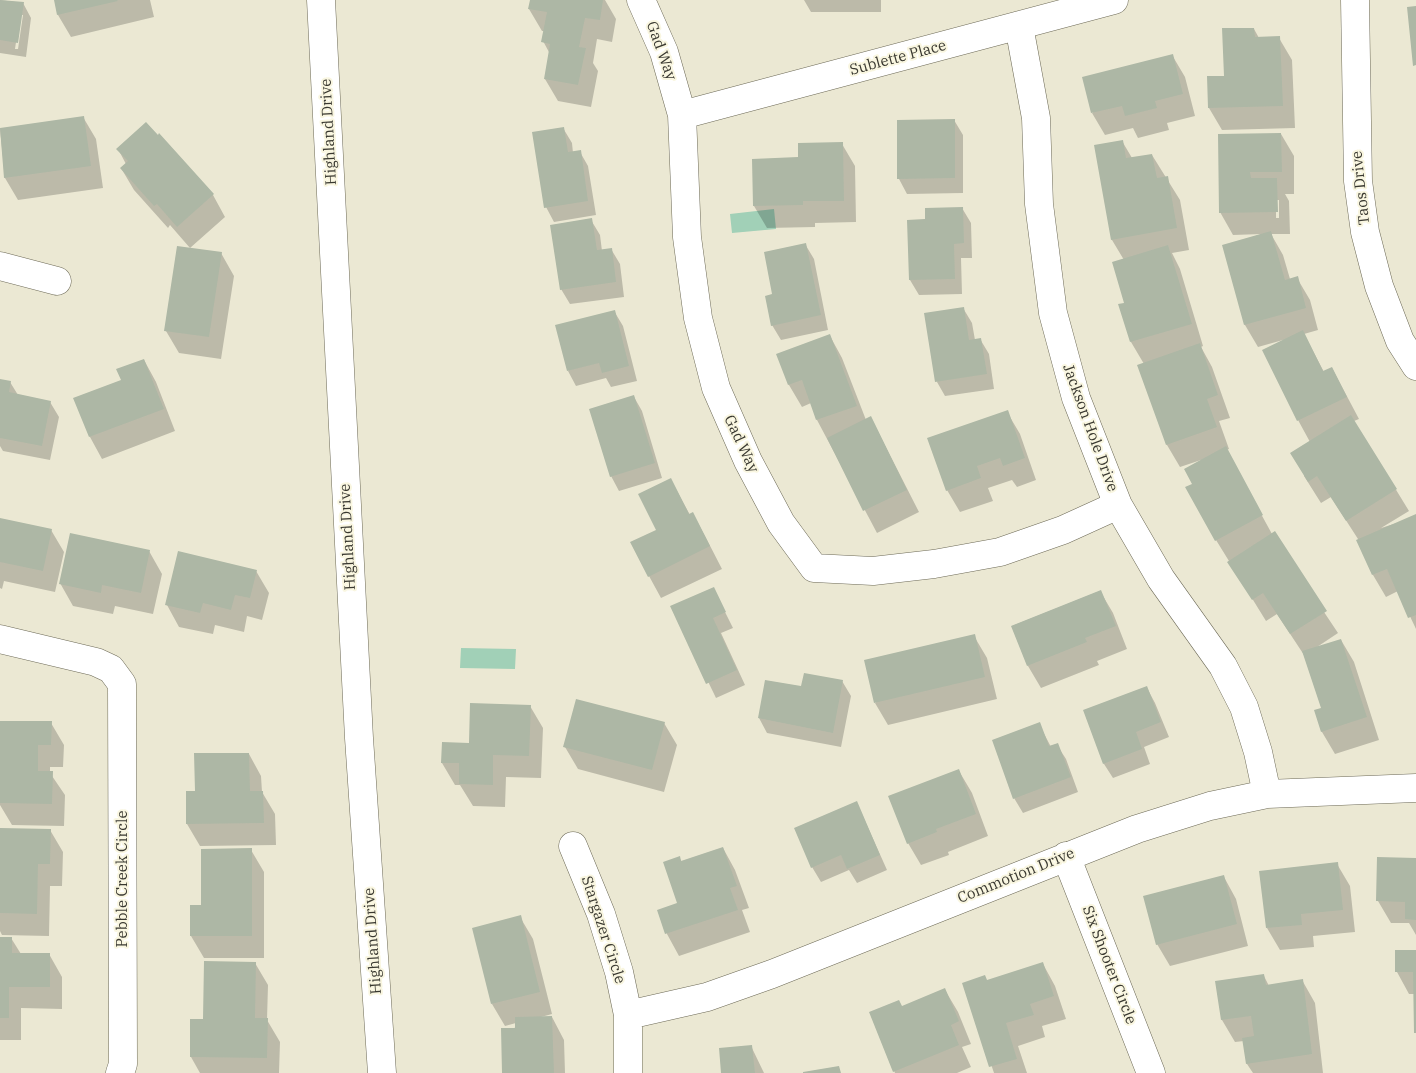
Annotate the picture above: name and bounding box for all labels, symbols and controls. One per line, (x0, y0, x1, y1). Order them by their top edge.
street label: Gad Way (642, 19, 680, 83)
street label: Sublette Place (848, 36, 948, 80)
street label: Highland Drive (317, 78, 341, 186)
street label: Taos Drive (1348, 150, 1374, 226)
street label: Jackson Hole Drive (1059, 362, 1121, 494)
street label: Gad Way (720, 412, 762, 476)
street label: Highland Drive (336, 483, 360, 591)
street label: Pebble Creek Circle (114, 811, 132, 947)
street label: Commotion Drive (955, 844, 1077, 908)
street label: Stargazer Circle (577, 874, 629, 986)
street label: Highland Drive (360, 887, 386, 995)
street label: Six Shooter Circle (1078, 903, 1140, 1027)

